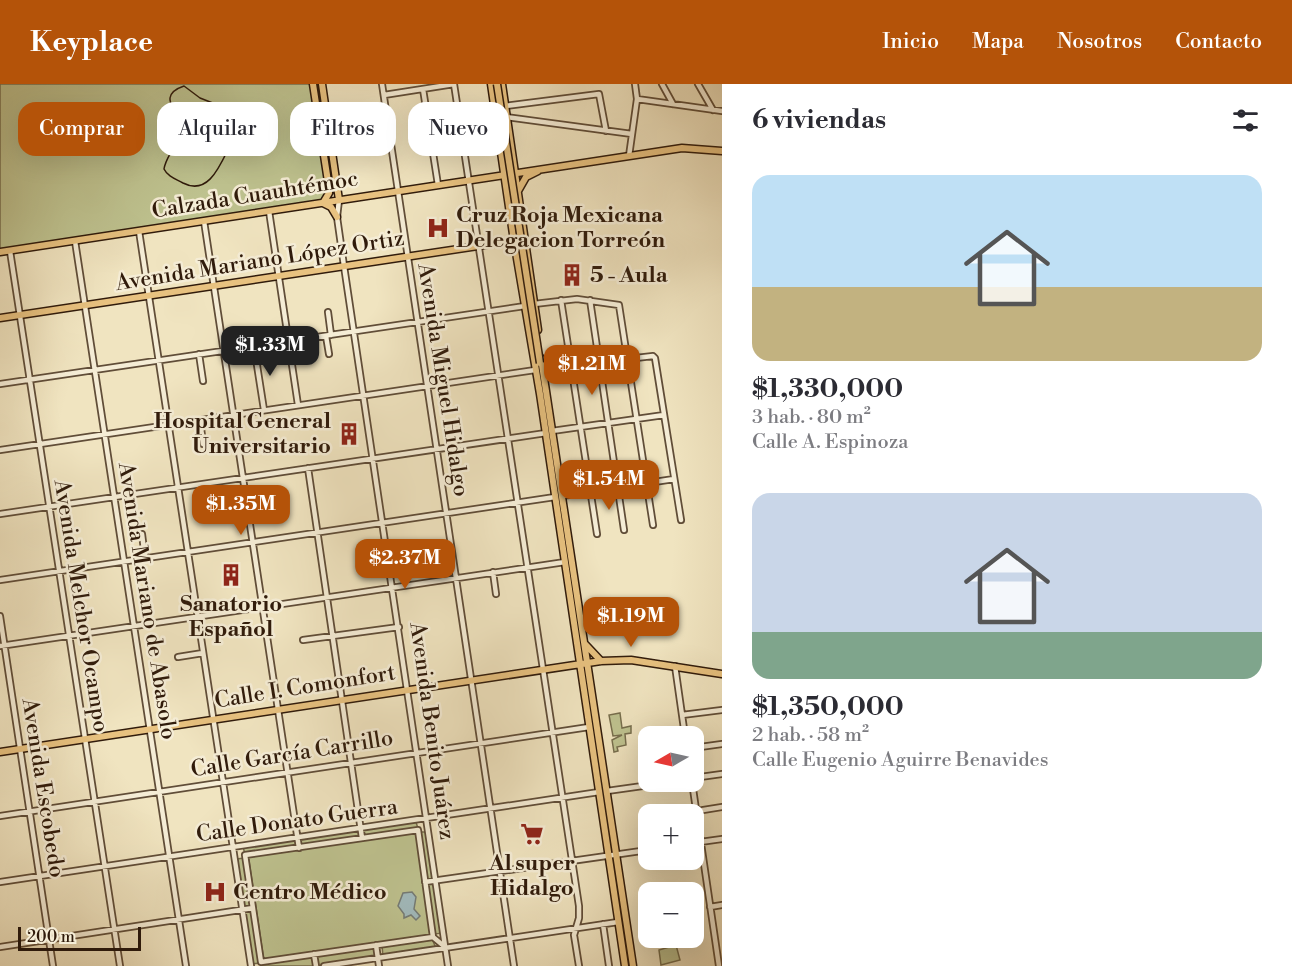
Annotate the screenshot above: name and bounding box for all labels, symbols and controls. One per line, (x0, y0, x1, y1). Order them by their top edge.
text: Keyplace (30, 25, 153, 60)
text: Inicio (882, 29, 939, 55)
text: Mapa (972, 29, 1024, 55)
text: Nosotros (1057, 29, 1142, 55)
text: Contacto (1175, 29, 1262, 55)
chip: Comprar (18, 102, 145, 156)
chip: Alquilar (157, 102, 278, 156)
chip: Filtros (290, 102, 396, 156)
chip: Nuevo (408, 102, 509, 156)
text: 6 viviendas (752, 104, 886, 136)
icon: filters (1229, 104, 1262, 137)
street label: Calzada Cuauhtémoc (150, 165, 360, 225)
place label: Cruz Roja Mexicana Delegacion Torreón (456, 202, 665, 254)
icon: home (953, 214, 1061, 322)
hospital icon: Cruz Roja Mexicana Delegacion Torreón (425, 215, 451, 241)
street label: Avenida Mariano López Ortiz (113, 225, 406, 297)
street label: Avenida Miguel Hidalgo (411, 260, 475, 499)
building icon: 5 - Aula (559, 262, 585, 288)
place label: 5 - Aula (590, 262, 669, 289)
pin: $1.33M (221, 326, 319, 377)
text: $1.33M (235, 333, 305, 358)
pin: $1.21M (543, 345, 641, 396)
text: $1.21M (558, 352, 626, 377)
text: $1,330,000 (752, 373, 903, 405)
text: 3 hab. · 80 m² (752, 405, 871, 430)
place label: Hospital General Universitario (154, 408, 331, 460)
building icon: Hospital General Universitario (336, 421, 362, 447)
text: Calle A. Espinoza (752, 430, 908, 455)
street label: Avenida Mariano de Abasolo (112, 459, 182, 742)
pin: $1.54M (560, 460, 658, 511)
text: $1.54M (573, 467, 645, 492)
street label: Avenida Melchor Ocampo (48, 477, 114, 734)
pin: $1.35M (192, 485, 290, 536)
text: $1.35M (206, 492, 276, 517)
icon: home (953, 532, 1061, 640)
pin: $2.37M (356, 539, 454, 590)
text: $2.37M (369, 546, 441, 571)
building icon: Sanatorio Español (218, 562, 244, 588)
place label: Sanatorio Español (180, 591, 282, 643)
pin: $1.19M (582, 597, 680, 648)
text: $1.19M (597, 604, 665, 629)
street label: Avenida Benito Juárez (403, 619, 461, 842)
street label: Calle I. Comonfort (213, 659, 398, 715)
text: $1,350,000 (752, 691, 904, 723)
street label: Avenida Escobedo (15, 695, 70, 880)
text: 2 hab. · 58 m² (752, 723, 869, 748)
street label: Calle García Carrillo (189, 725, 395, 783)
north arrow (638, 726, 704, 792)
map controls (638, 726, 704, 948)
text: Calle Eugenio Aguirre Benavides (752, 748, 1048, 773)
street label: Calle Donato Guerra (194, 793, 400, 849)
button: + (638, 804, 704, 870)
supermarket icon: Al super Hidalgo (519, 821, 545, 847)
place label: Al super Hidalgo (488, 850, 575, 902)
hospital icon: Centro Médico (202, 879, 228, 905)
place label: Centro Médico (233, 879, 387, 906)
button: − (638, 882, 704, 948)
scale bar (18, 924, 141, 952)
text: 200 m (27, 927, 75, 947)

